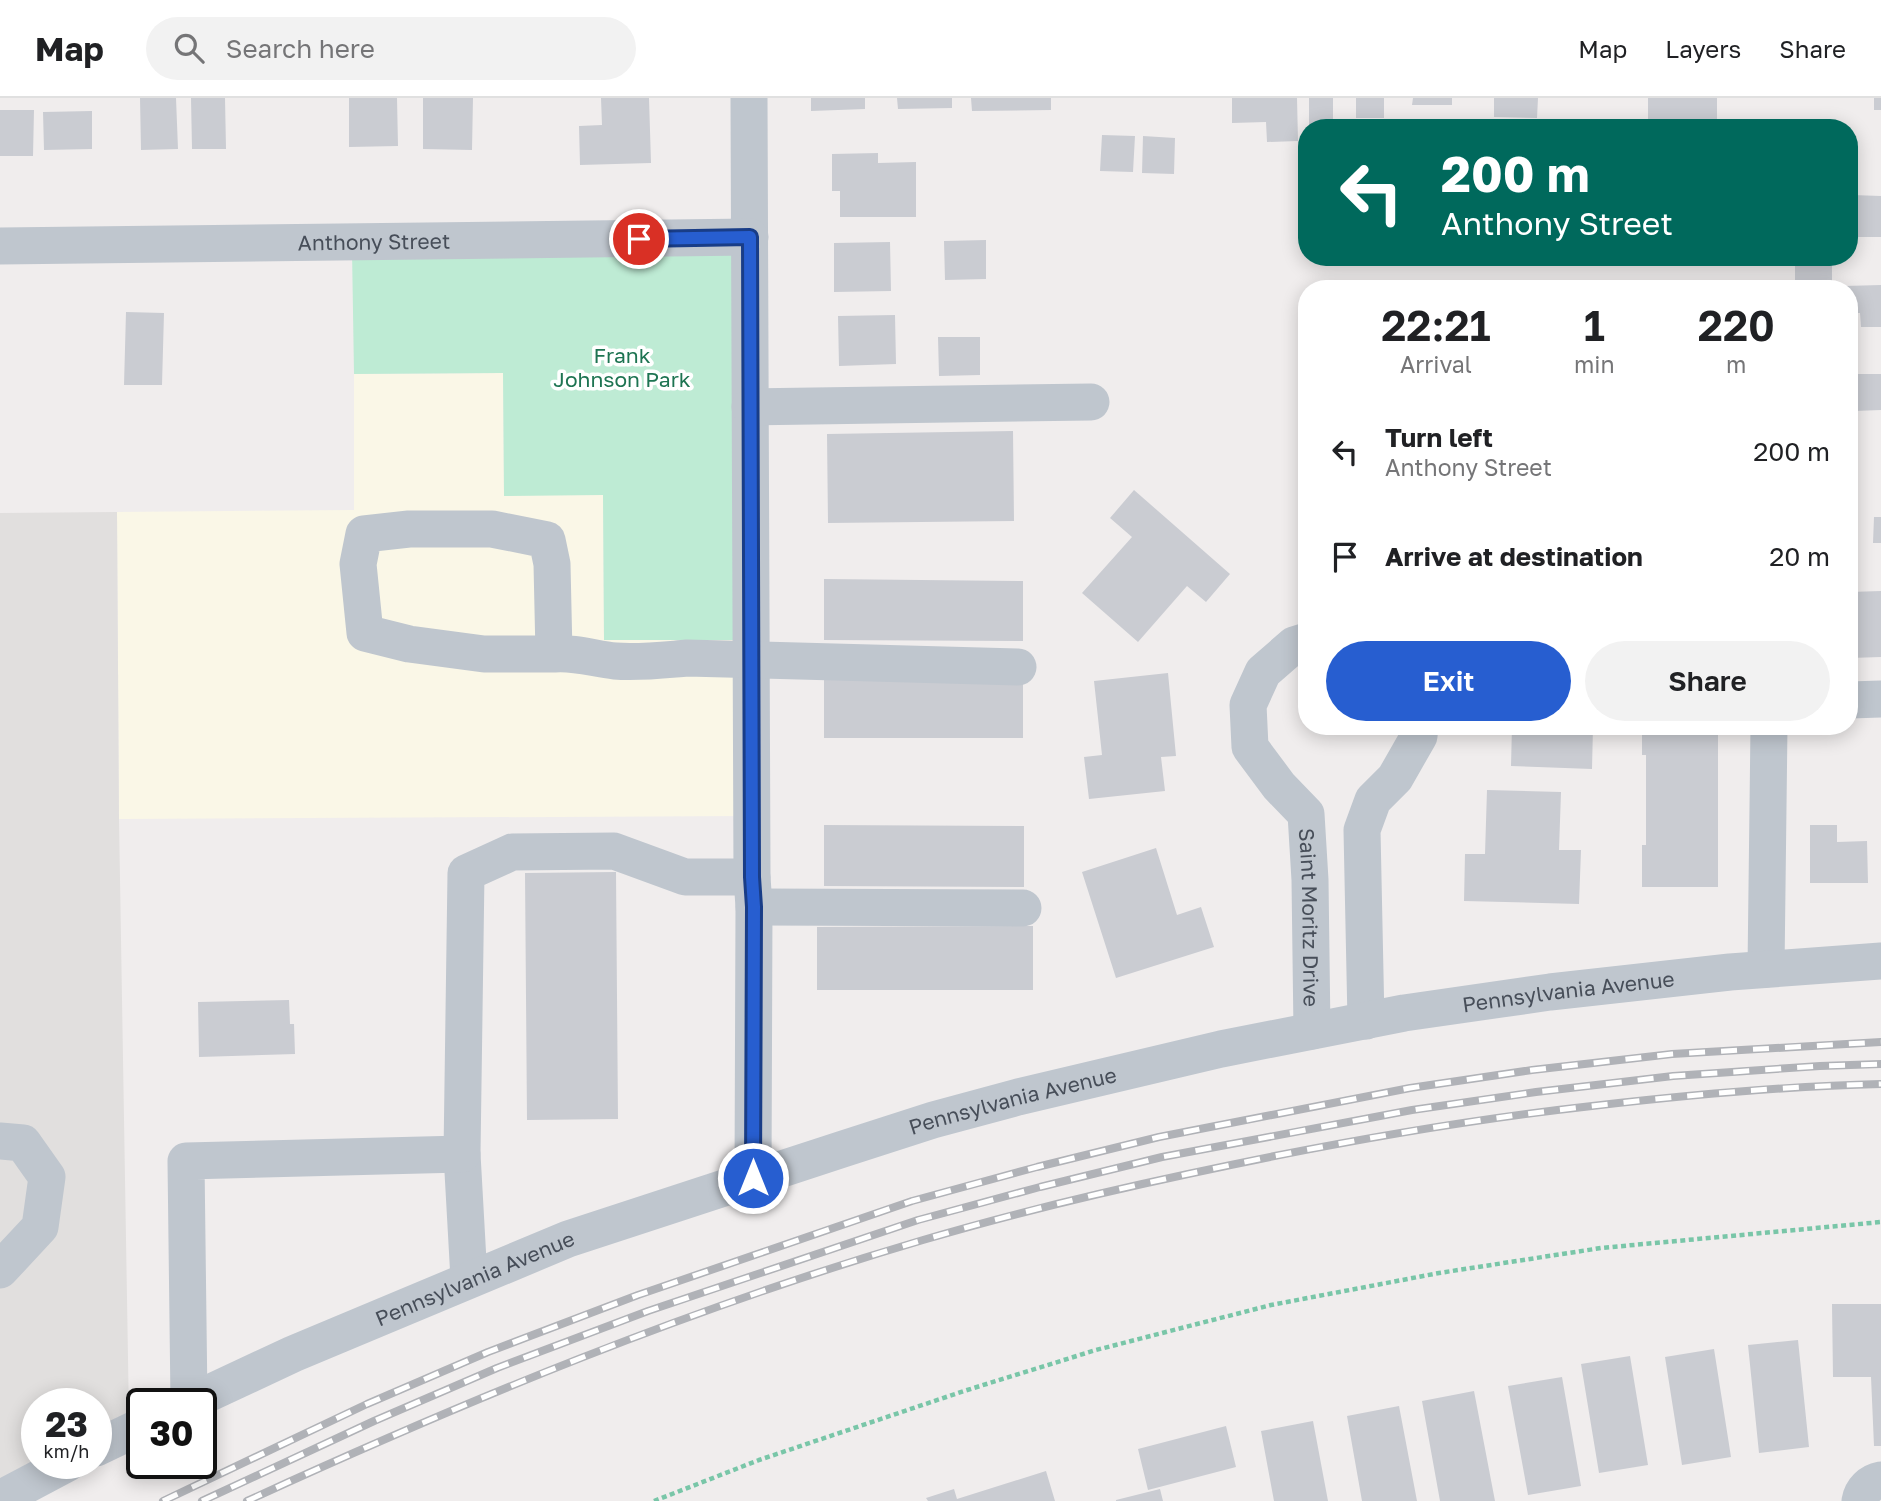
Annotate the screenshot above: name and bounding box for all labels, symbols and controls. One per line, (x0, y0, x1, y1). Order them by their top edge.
search box (146, 17, 636, 80)
text: Map (35, 29, 104, 68)
icon: search (170, 29, 208, 67)
text: Search here (226, 33, 375, 64)
text: Map (1578, 34, 1627, 63)
text: Layers (1665, 34, 1741, 63)
text: Share (1779, 34, 1846, 63)
text: 200 m (1441, 144, 1590, 203)
icon: left (1326, 147, 1417, 238)
text: Anthony Street (1441, 204, 1673, 242)
pin (609, 209, 669, 269)
icon: arrive (620, 220, 658, 258)
street label: Anthony Street (298, 228, 450, 255)
text: 22:21 (1381, 300, 1491, 350)
text: 1 (1584, 300, 1605, 350)
text: 220 (1698, 300, 1775, 350)
park label: Frank Johnson Park (553, 342, 691, 392)
text: Arrival (1400, 350, 1472, 378)
text: min (1574, 350, 1615, 378)
text: m (1726, 350, 1746, 378)
text: Turn left (1385, 422, 1493, 453)
icon: left (1326, 433, 1364, 471)
text: 200 m (1753, 436, 1830, 467)
text: Anthony Street (1385, 453, 1552, 481)
icon: arrive (1326, 538, 1364, 576)
text: Arrive at destination (1385, 541, 1643, 572)
text: 20 m (1769, 541, 1830, 572)
button: Exit (1326, 641, 1571, 721)
button: Share (1585, 641, 1830, 721)
street label: Saint Moritz Drive (1294, 827, 1325, 1007)
street label: Pennsylvania Avenue (1460, 965, 1676, 1017)
street label: Pennsylvania Avenue (905, 1061, 1119, 1140)
position arrow (716, 1141, 790, 1215)
street label: Pennsylvania Avenue (371, 1225, 578, 1331)
speed limit sign: 30 (126, 1388, 217, 1479)
text: 23 (45, 1403, 88, 1445)
text: km/h (44, 1440, 89, 1462)

